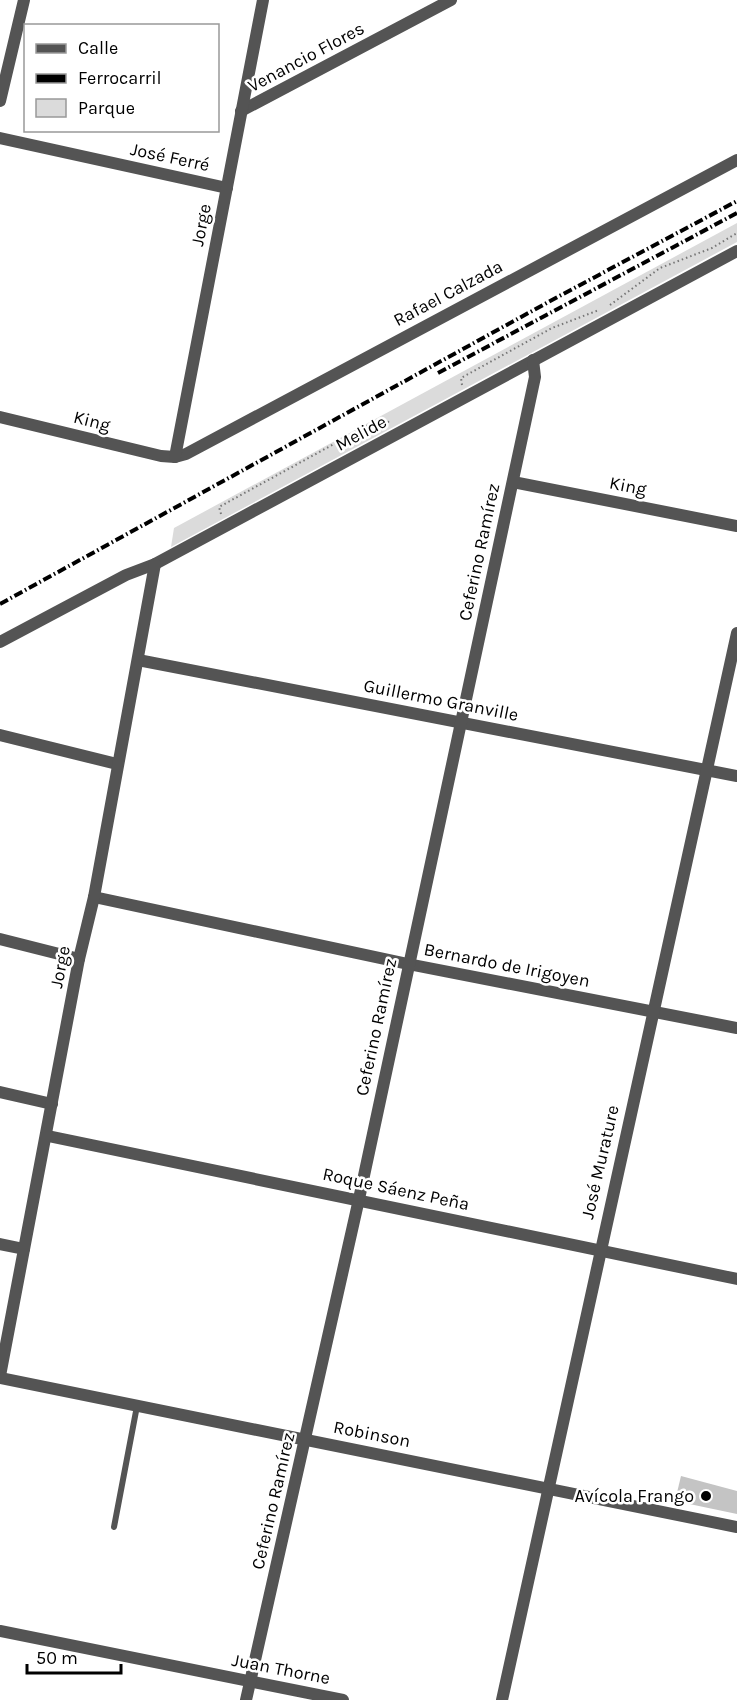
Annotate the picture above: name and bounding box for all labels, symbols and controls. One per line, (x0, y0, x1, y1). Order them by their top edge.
street label: Venancio Flores (244, 17, 368, 97)
legend (24, 24, 219, 132)
text: Calle (78, 37, 118, 59)
text: Ferrocarril (78, 67, 162, 89)
text: Parque (78, 97, 135, 119)
street label: José Ferré (128, 138, 212, 176)
street label: Jorge (186, 202, 216, 248)
street label: Rafael Calzada (390, 255, 506, 331)
street label: King (71, 406, 113, 436)
street label: Melide (332, 410, 390, 456)
street label: King (608, 472, 648, 500)
street label: Ceferino Ramírez (454, 481, 504, 623)
street label: Guillermo Granville (362, 674, 520, 726)
street label: Bernardo de Irigoyen (422, 938, 592, 992)
street label: Jorge (45, 944, 75, 990)
street label: Ceferino Ramírez (351, 956, 401, 1098)
street label: José Murature (576, 1103, 624, 1221)
street label: Roque Sáenz Peña (321, 1163, 471, 1215)
street label: Robinson (332, 1416, 412, 1452)
street label: Ceferino Ramírez (247, 1430, 299, 1572)
place label: Avícola Frango (575, 1485, 694, 1507)
marker: Avícola Frango (699, 1489, 713, 1503)
scale bar (27, 1637, 122, 1675)
text: 50 m (36, 1647, 78, 1669)
street label: Juan Thorne (230, 1649, 332, 1689)

